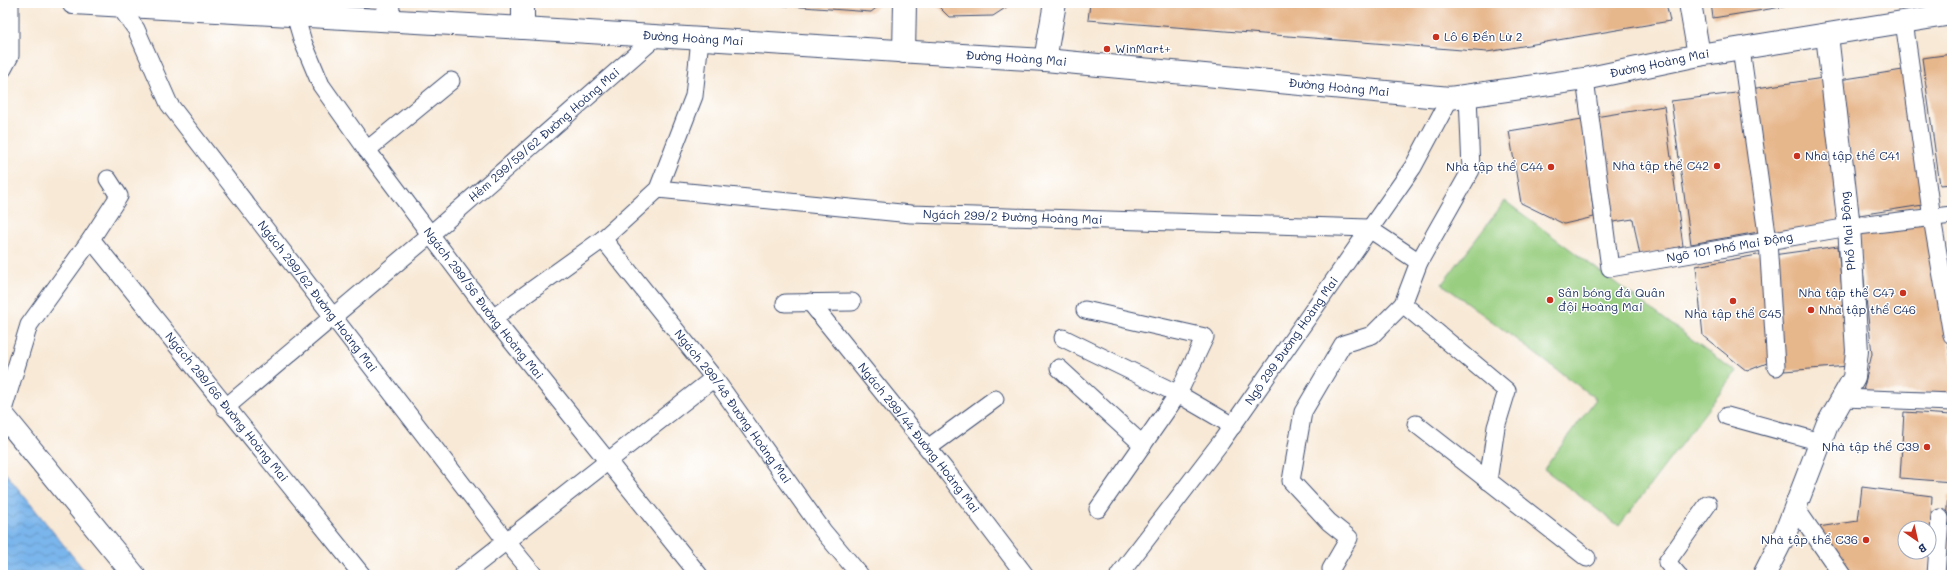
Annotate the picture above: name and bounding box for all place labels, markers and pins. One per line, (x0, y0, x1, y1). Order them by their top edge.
place label: Lô 6 Đền Lừ 2 (1444, 28, 1522, 44)
marker: Lô 6 Đền Lừ 2 (1431, 32, 1441, 42)
place label: WinMart+ (1115, 40, 1171, 56)
marker: WinMart+ (1102, 44, 1112, 54)
place label: Nhà tập thể C41 (1805, 147, 1900, 163)
marker: Nhà tập thể C41 (1792, 151, 1802, 161)
place label: Nhà tập thể C42 (1612, 157, 1709, 173)
place label: Nhà tập thể C44 (1446, 158, 1543, 174)
marker: Nhà tập thể C42 (1712, 161, 1722, 171)
marker: Nhà tập thể C44 (1546, 162, 1556, 172)
place label: Sân bóng đá Quân đội Hoàng Mai (1558, 284, 1665, 314)
place label: Nhà tập thể C47 (1798, 284, 1895, 300)
marker: Nhà tập thể C47 (1898, 288, 1908, 298)
marker: Sân bóng đá Quân đội Hoàng Mai (1545, 295, 1555, 305)
marker: Nhà tập thể C45 (1728, 296, 1738, 306)
place label: Nhà tập thể C46 (1819, 301, 1916, 317)
place label: Nhà tập thể C45 (1685, 305, 1781, 321)
marker: Nhà tập thể C46 (1806, 305, 1816, 315)
place label: Nhà tập thể C39 (1822, 438, 1919, 454)
marker: Nhà tập thể C39 (1922, 442, 1932, 452)
place label: Nhà tập thể C36 (1761, 531, 1858, 547)
marker: Nhà tập thể C36 (1861, 535, 1871, 545)

